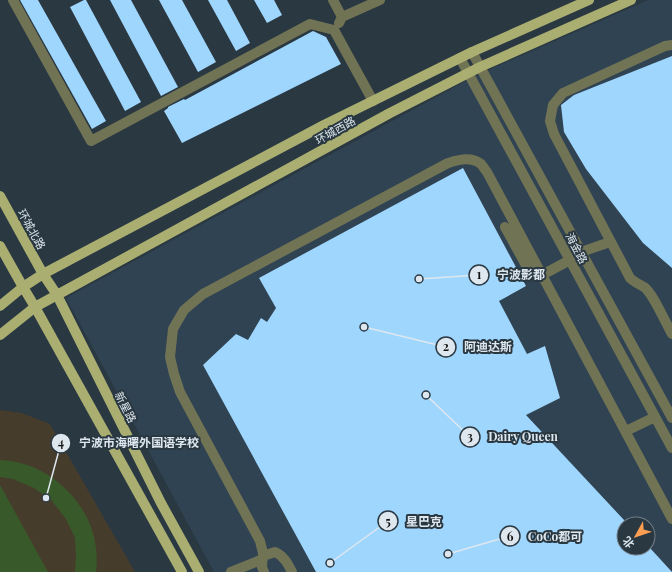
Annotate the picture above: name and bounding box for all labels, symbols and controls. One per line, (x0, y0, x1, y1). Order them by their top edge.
street label: 环城西路 (312, 113, 358, 147)
street label: 环城北路 (15, 206, 49, 252)
street label: 海金路 (563, 230, 591, 266)
callout: 宁波影都 (469, 263, 553, 287)
text: 1 (477, 266, 482, 282)
text: 宁波影都 (497, 266, 545, 282)
callout: 阿迪达斯 (436, 335, 520, 359)
text: 2 (443, 338, 449, 354)
text: 阿迪达斯 (464, 338, 512, 354)
street label: 新星路 (112, 389, 140, 425)
callout: Dairy Queen (460, 425, 566, 449)
text: 3 (467, 428, 473, 444)
text: Dairy Queen (488, 428, 558, 444)
callout: 宁波市海曙外国语学校 (51, 431, 207, 455)
text: 4 (58, 434, 64, 450)
text: 宁波市海曙外国语学校 (79, 434, 199, 450)
callout: 星巴克 (378, 509, 450, 533)
text: 5 (385, 513, 391, 529)
text: 星巴克 (406, 513, 442, 529)
north arrow (616, 516, 656, 556)
callout: CoCo都可 (500, 524, 591, 548)
text: 6 (507, 528, 514, 544)
text: CoCo都可 (528, 528, 582, 544)
text: 北 (619, 534, 637, 552)

